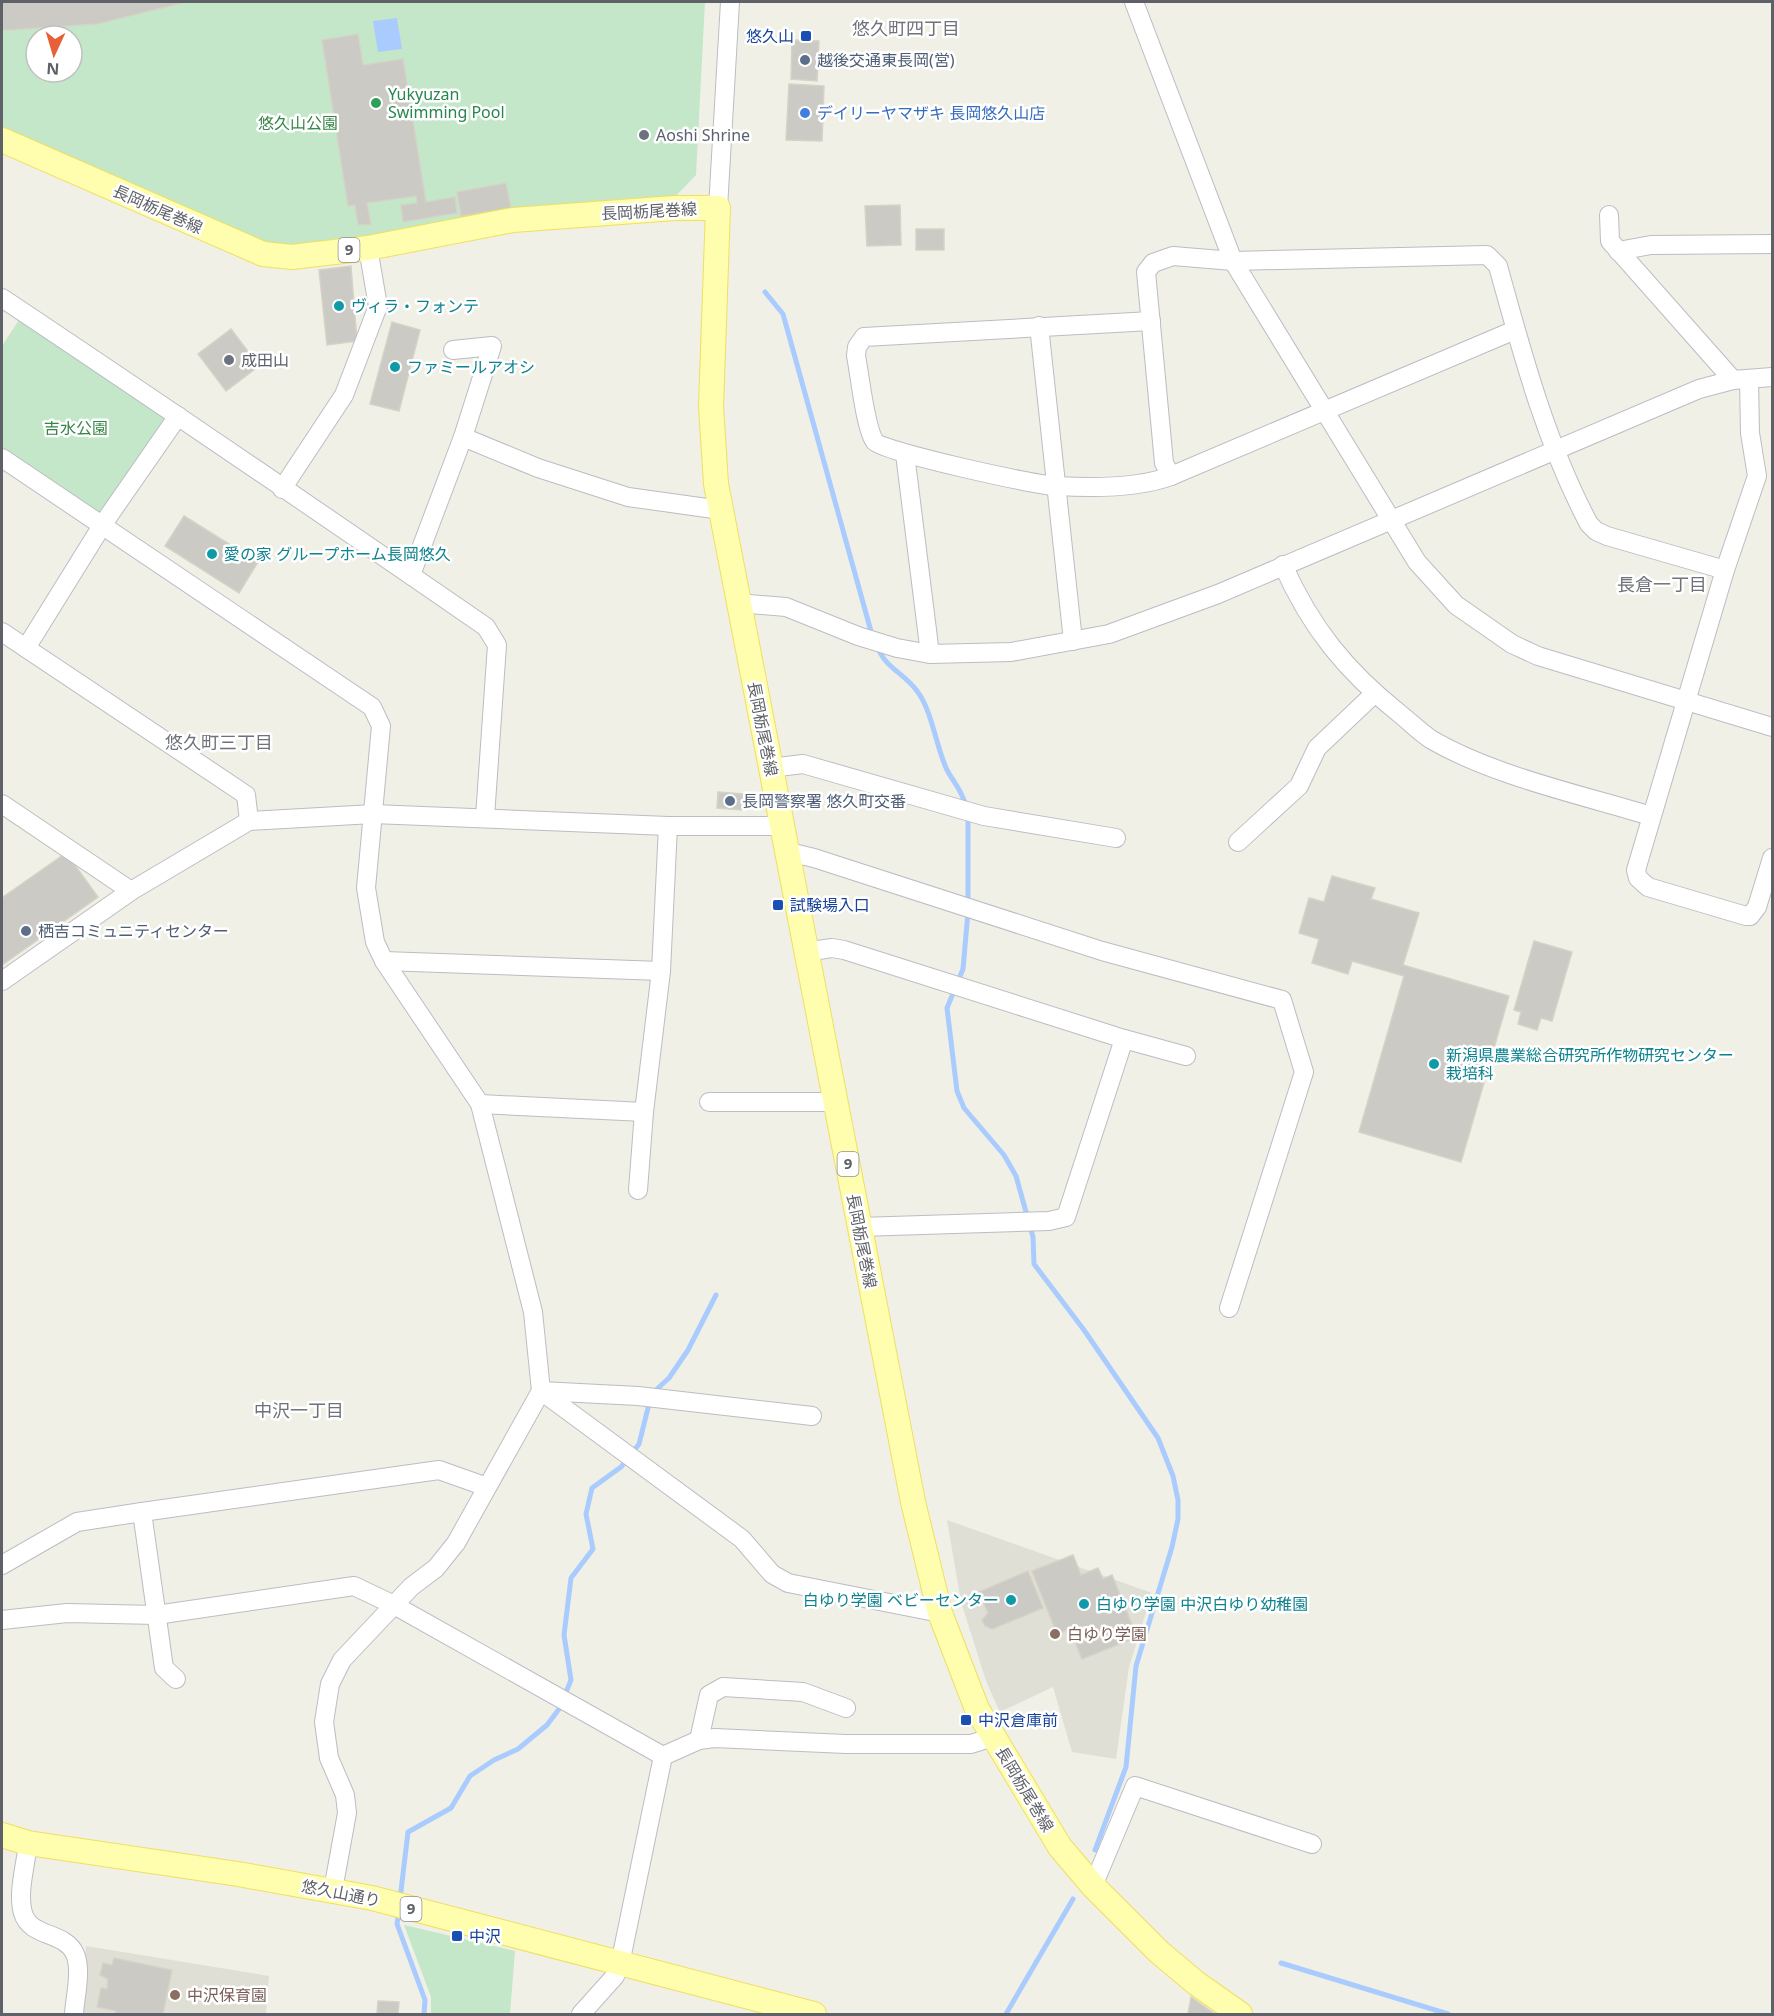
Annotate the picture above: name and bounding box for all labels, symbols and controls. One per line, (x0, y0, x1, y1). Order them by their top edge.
district label: 悠久町四丁目 (852, 16, 960, 40)
north arrow (24, 24, 84, 84)
place label: 悠久山 (746, 25, 794, 47)
marker: 悠久山 (799, 29, 813, 43)
place label: 越後交通東長岡(営) (817, 49, 955, 71)
marker: 越後交通東長岡(営) (798, 53, 812, 67)
text: N (46, 58, 60, 80)
place label: Yukyuzan Swimming Pool (388, 83, 505, 123)
marker: Yukyuzan Swimming Pool (369, 96, 383, 110)
place label: デイリーヤマザキ 長岡悠久山店 (817, 102, 1045, 124)
marker: デイリーヤマザキ 長岡悠久山店 (798, 106, 812, 120)
park label: 悠久山公園 (258, 112, 338, 134)
place label: Aoshi Shrine (656, 124, 750, 146)
marker: Aoshi Shrine (637, 128, 651, 142)
street label: 長岡栃尾巻線 (110, 179, 206, 239)
street label: 長岡栃尾巻線 (600, 198, 698, 224)
road number: 9 (338, 238, 360, 262)
place label: ヴィラ・フォンテ (351, 295, 479, 317)
marker: ヴィラ・フォンテ (332, 299, 346, 313)
place label: 成田山 (241, 349, 289, 371)
marker: 成田山 (222, 353, 236, 367)
place label: ファミールアオシ (407, 356, 535, 378)
marker: ファミールアオシ (388, 360, 402, 374)
park label: 吉水公園 (44, 417, 108, 439)
place label: 愛の家 グループホーム長岡悠久 (224, 543, 451, 565)
marker: 愛の家 グループホーム長岡悠久 (205, 547, 219, 561)
district label: 長倉一丁目 (1617, 572, 1707, 596)
street label: 長岡栃尾巻線 (743, 680, 783, 778)
district label: 悠久町三丁目 (165, 730, 273, 754)
place label: 長岡警察署 悠久町交番 (742, 790, 906, 812)
marker: 長岡警察署 悠久町交番 (723, 794, 737, 808)
place label: 試験場入口 (790, 894, 870, 916)
marker: 試験場入口 (771, 898, 785, 912)
place label: 栖吉コミュニティセンター (38, 920, 229, 942)
marker: 栖吉コミュニティセンター (19, 924, 33, 938)
place label: 新潟県農業総合研究所作物研究センター 栽培科 (1446, 1044, 1734, 1084)
marker: 新潟県農業総合研究所作物研究センター 栽培科 (1427, 1057, 1441, 1071)
road number: 9 (838, 1152, 858, 1176)
street label: 長岡栃尾巻線 (842, 1192, 882, 1290)
district label: 中沢一丁目 (254, 1398, 344, 1422)
place label: 白ゆり学園 ベビーセンター (803, 1589, 999, 1611)
marker: 白ゆり学園 ベビーセンター (1004, 1593, 1018, 1607)
place label: 白ゆり学園 中沢白ゆり幼稚園 (1096, 1593, 1308, 1615)
marker: 白ゆり学園 中沢白ゆり幼稚園 (1077, 1597, 1091, 1611)
place label: 白ゆり学園 (1067, 1623, 1147, 1645)
marker: 白ゆり学園 (1048, 1627, 1062, 1641)
place label: 中沢倉庫前 (978, 1709, 1058, 1731)
marker: 中沢倉庫前 (959, 1713, 973, 1727)
street label: 長岡栃尾巻線 (991, 1742, 1059, 1836)
street label: 悠久山通り (300, 1875, 382, 1911)
road number: 9 (400, 1897, 422, 1921)
place label: 中沢 (469, 1925, 501, 1947)
marker: 中沢 (450, 1929, 464, 1943)
place label: 中沢保育園 (187, 1984, 267, 2006)
marker: 中沢保育園 (168, 1988, 182, 2002)

